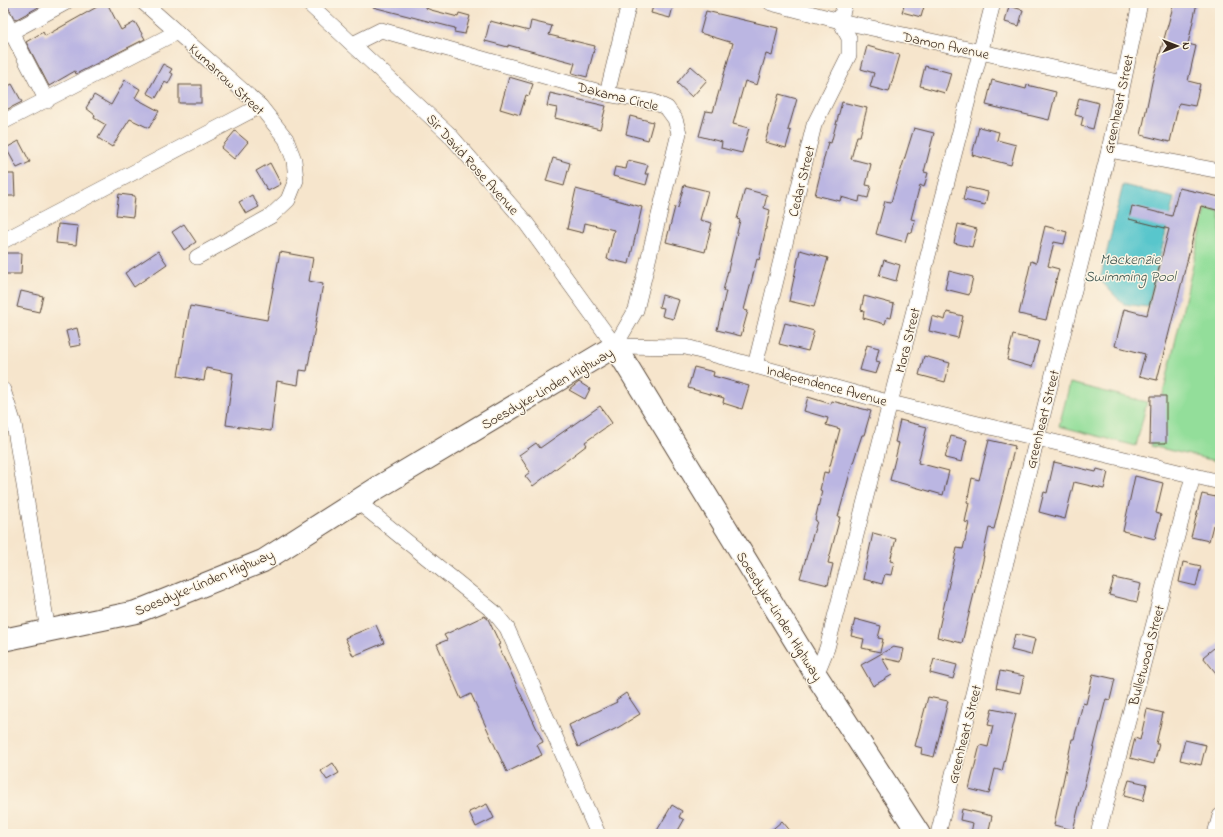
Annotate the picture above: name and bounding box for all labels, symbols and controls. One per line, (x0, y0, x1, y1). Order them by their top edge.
north arrow (1157, 26, 1197, 66)
street label: Damon Avenue (899, 27, 992, 66)
street label: Kumarrow Street (183, 39, 269, 121)
text: N (1178, 42, 1194, 50)
street label: Greenheart Street (1099, 53, 1140, 156)
street label: Dakama Circle (574, 77, 661, 118)
street label: Sir David Rose Avenue (420, 110, 524, 221)
street label: Cedar Street (783, 143, 821, 219)
water label: Mackenzie Swimming Pool (1084, 249, 1178, 289)
street label: Mora Street (890, 305, 927, 375)
street label: Soesdyke-Linden Highway (478, 343, 619, 437)
street label: Independence Avenue (764, 360, 890, 413)
street label: Greenheart Street (1021, 368, 1066, 471)
street label: Soesdyke-Linden Highway (132, 544, 278, 623)
street label: Soesdyke-Linden Highway (729, 548, 827, 687)
street label: Bulletwood Street (1124, 602, 1171, 709)
street label: Greenheart Street (943, 683, 988, 786)

